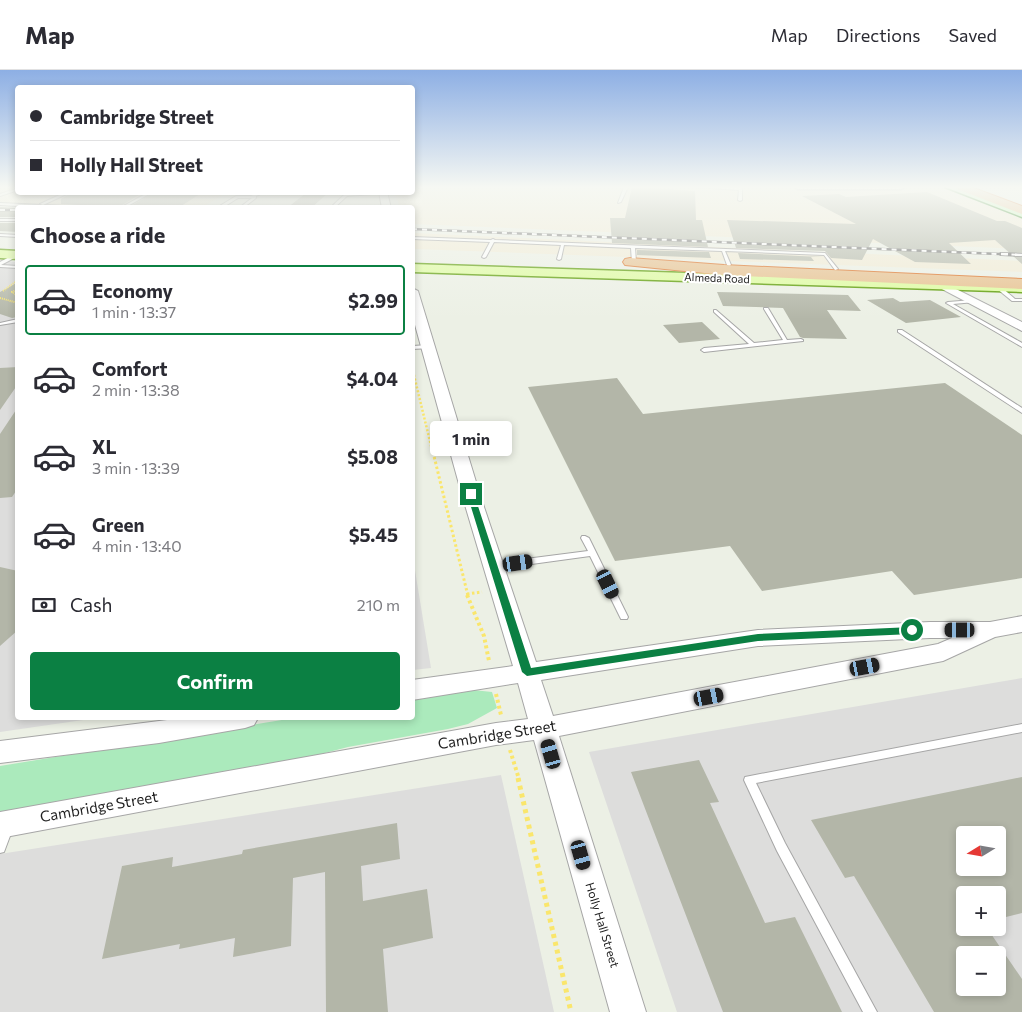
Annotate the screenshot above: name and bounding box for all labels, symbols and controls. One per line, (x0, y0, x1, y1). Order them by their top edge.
text: Map (25, 20, 75, 49)
text: Map (771, 24, 808, 46)
text: Directions (836, 24, 920, 46)
text: Saved (948, 24, 997, 46)
text: Cambridge Street (60, 105, 214, 128)
text: Holly Hall Street (60, 153, 203, 176)
text: Choose a ride (30, 221, 165, 248)
street label: Almeda Road (684, 270, 750, 285)
icon: car (32, 278, 77, 323)
text: Economy (92, 279, 173, 302)
text: $2.99 (348, 289, 398, 312)
text: 1 min · 13:37 (92, 302, 176, 321)
icon: car (32, 356, 77, 401)
text: Comfort (92, 357, 168, 380)
text: $4.04 (346, 367, 398, 390)
text: 2 min · 13:38 (92, 380, 180, 399)
callout: 1 min (430, 422, 512, 456)
text: 1 min (452, 429, 490, 448)
icon: car (32, 434, 77, 479)
text: XL (92, 435, 117, 458)
text: $5.08 (347, 445, 398, 468)
text: 3 min · 13:39 (92, 458, 180, 477)
route end (460, 483, 482, 505)
icon: car (32, 512, 77, 557)
text: Green (92, 513, 144, 536)
text: $5.45 (349, 523, 398, 546)
text: 4 min · 13:40 (92, 536, 182, 555)
car (502, 553, 533, 573)
car (594, 567, 621, 601)
icon: cash (30, 591, 58, 619)
text: Cash (70, 593, 112, 616)
text: 210 m (357, 595, 400, 614)
route start (901, 619, 923, 641)
car (945, 623, 975, 638)
button: Confirm (30, 652, 400, 710)
car (848, 657, 881, 677)
car (692, 687, 725, 707)
street label: Cambridge Street (436, 716, 557, 752)
car (539, 738, 562, 770)
street label: Cambridge Street (38, 787, 159, 825)
north arrow (956, 826, 1006, 876)
map controls (956, 826, 1006, 996)
car (569, 839, 592, 871)
street label: Holly Hall Street (583, 880, 623, 969)
button: + (956, 886, 1006, 936)
button: − (956, 946, 1006, 996)

